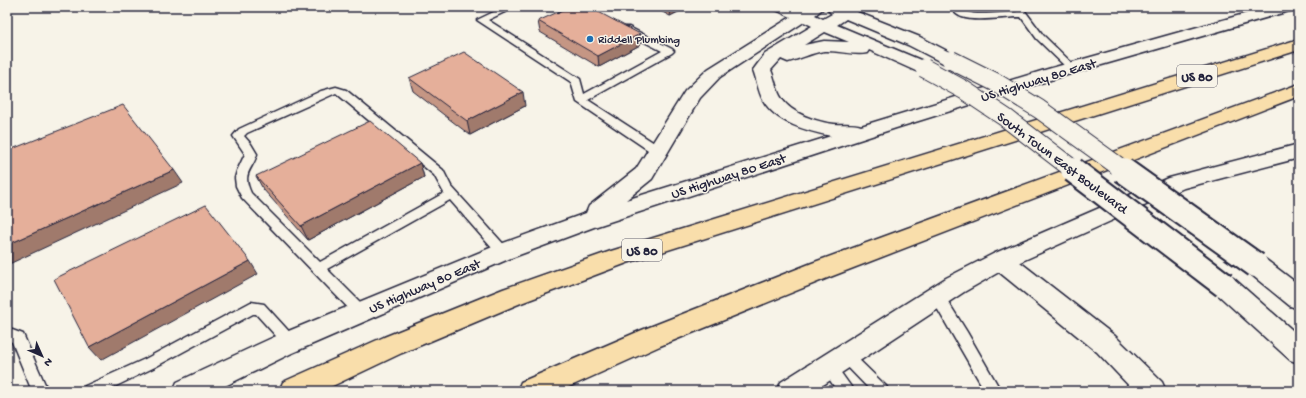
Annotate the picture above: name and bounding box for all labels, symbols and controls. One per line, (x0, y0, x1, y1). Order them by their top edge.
marker: Riddell Plumbing (585, 34, 595, 44)
place label: Riddell Plumbing (598, 34, 680, 48)
street label: US Highway 80 East (979, 55, 1100, 107)
road number: US 80 (1177, 65, 1217, 87)
street label: South Town East Boulevard (993, 109, 1132, 220)
street label: US Highway 80 East (669, 150, 789, 204)
road number: US 80 (622, 239, 662, 261)
street label: US Highway 80 East (367, 256, 484, 318)
north arrow (22, 336, 62, 376)
text: N (41, 355, 54, 368)

